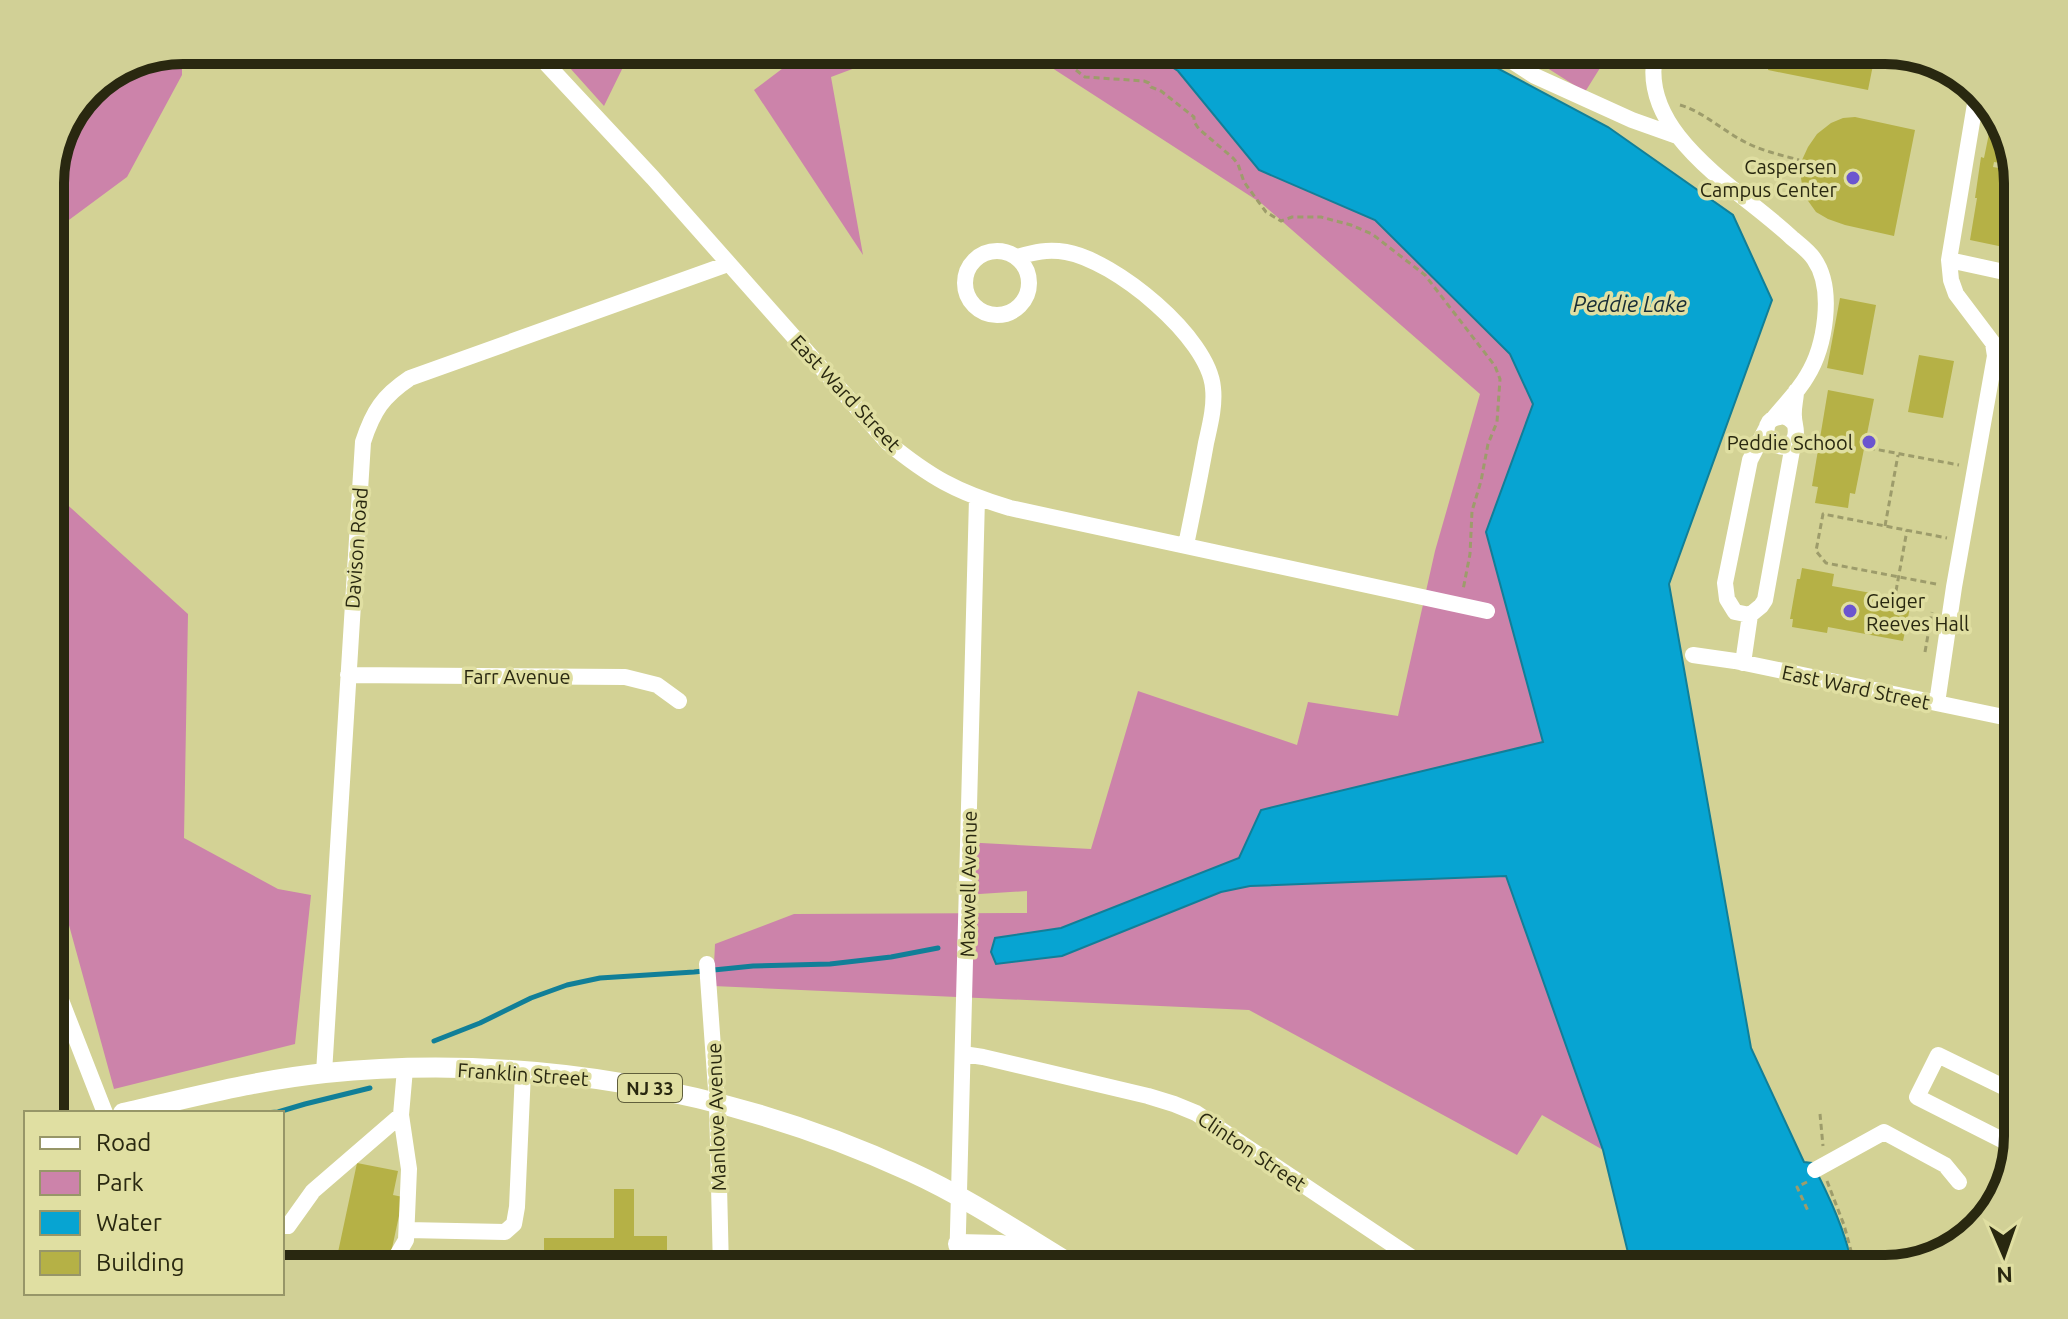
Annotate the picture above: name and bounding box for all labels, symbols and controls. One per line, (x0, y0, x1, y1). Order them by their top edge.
place label: Caspersen Campus Center (1700, 155, 1837, 201)
marker: Caspersen Campus Center (1844, 169, 1862, 187)
water label: Peddie Lake (1573, 291, 1687, 316)
street label: East Ward Street (786, 330, 906, 456)
place label: Peddie School (1727, 431, 1853, 454)
marker: Peddie School (1860, 433, 1878, 451)
street label: Davison Road (340, 487, 372, 609)
place label: Geiger Reeves Hall (1866, 589, 1969, 635)
marker: Geiger Reeves Hall (1841, 602, 1859, 620)
street label: East Ward Street (1780, 660, 1932, 714)
street label: Farr Avenue (463, 665, 571, 688)
street label: Maxwell Avenue (955, 810, 981, 958)
street label: Manlove Avenue (702, 1042, 730, 1192)
street label: Franklin Street (457, 1058, 590, 1090)
road number: NJ 33 (618, 1074, 682, 1102)
street label: Clinton Street (1194, 1106, 1310, 1196)
legend (24, 1111, 284, 1295)
text: Road (96, 1129, 151, 1156)
text: Park (96, 1169, 144, 1196)
text: Water (96, 1209, 162, 1236)
north arrow (1964, 1215, 2044, 1295)
text: Building (96, 1249, 184, 1276)
text: N (1996, 1263, 2013, 1288)

